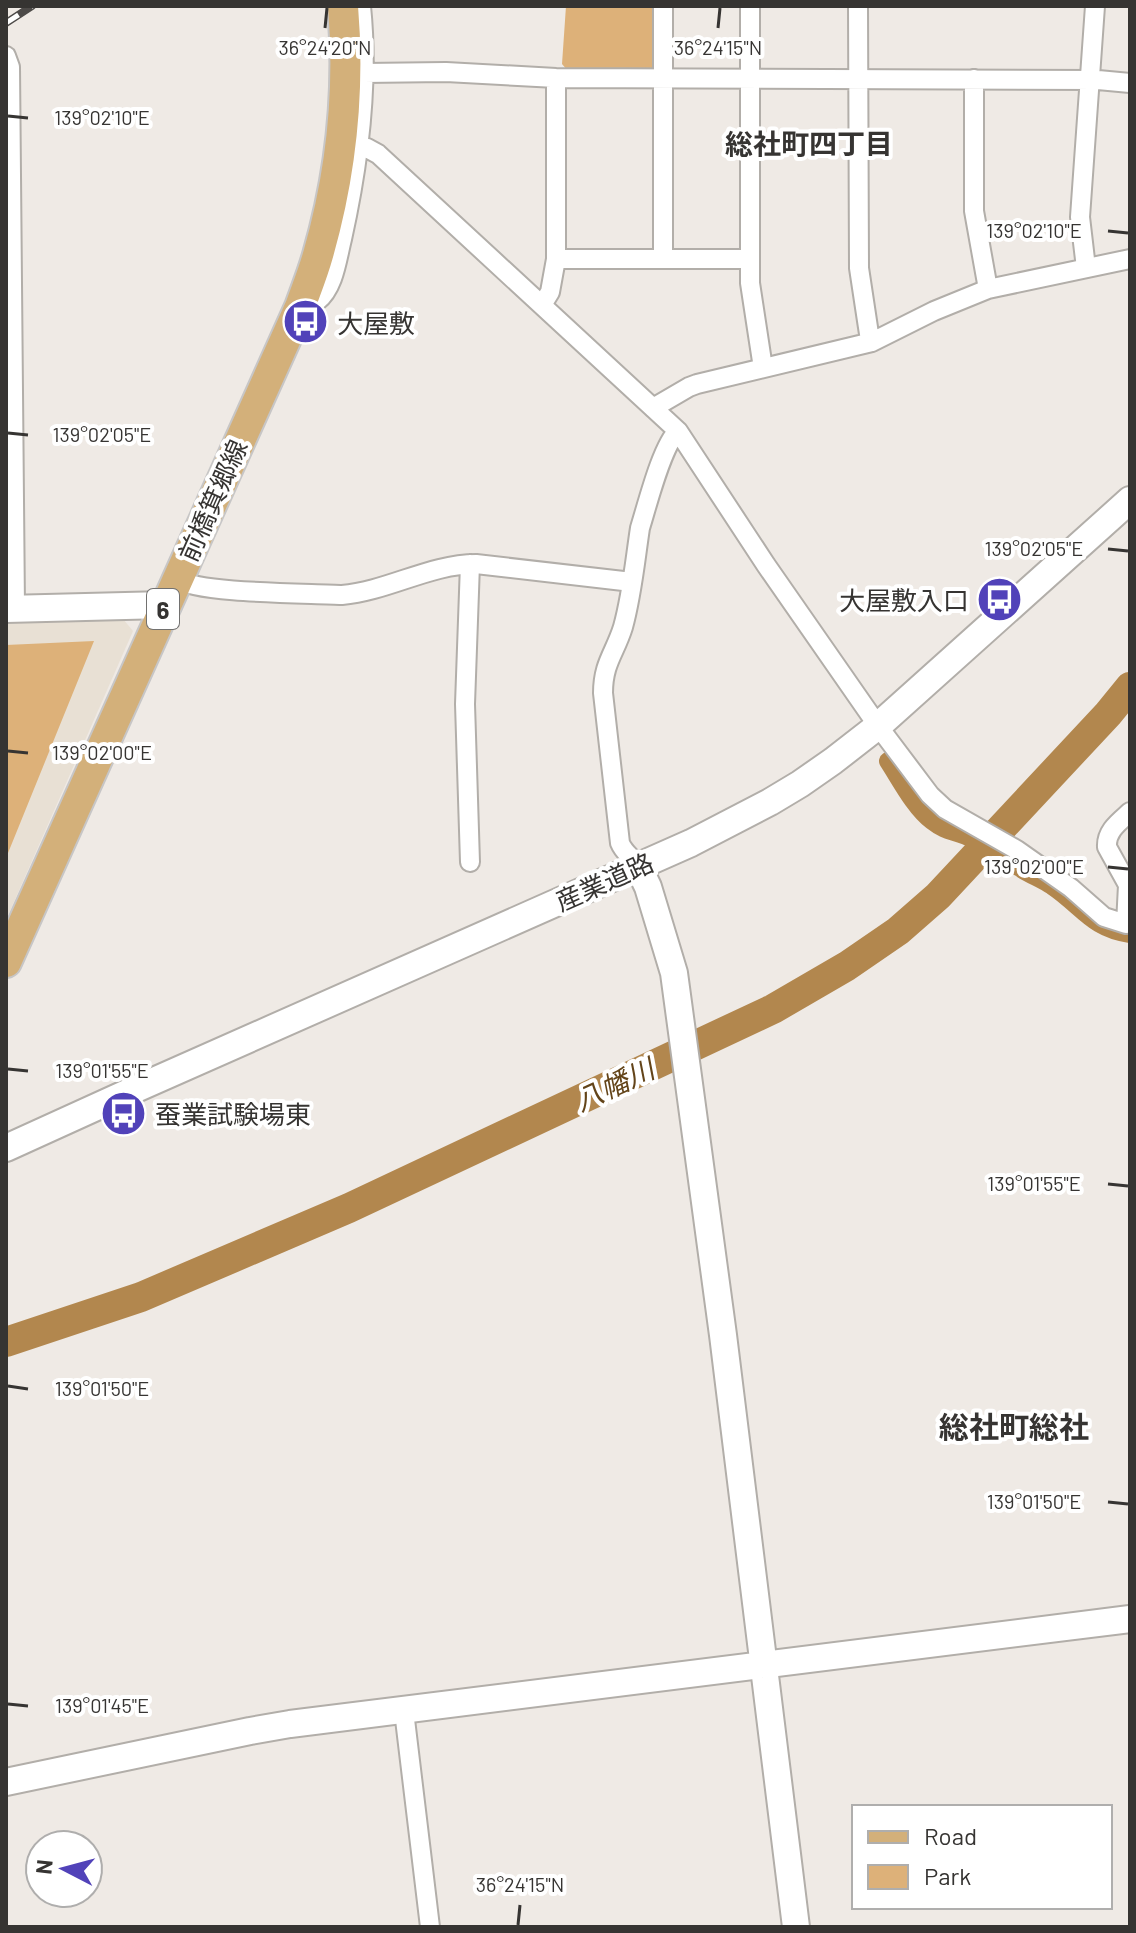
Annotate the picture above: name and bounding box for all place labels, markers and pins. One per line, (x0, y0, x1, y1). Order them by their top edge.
bus stop icon: 大屋敷 (282, 298, 330, 346)
place label: 大屋敷 (337, 307, 415, 338)
bus stop icon: 大屋敷入口 (976, 575, 1024, 623)
place label: 大屋敷入口 (839, 584, 969, 615)
bus stop icon: 蚕業試験場東 (100, 1089, 148, 1137)
place label: 蚕業試験場東 (155, 1098, 311, 1129)

